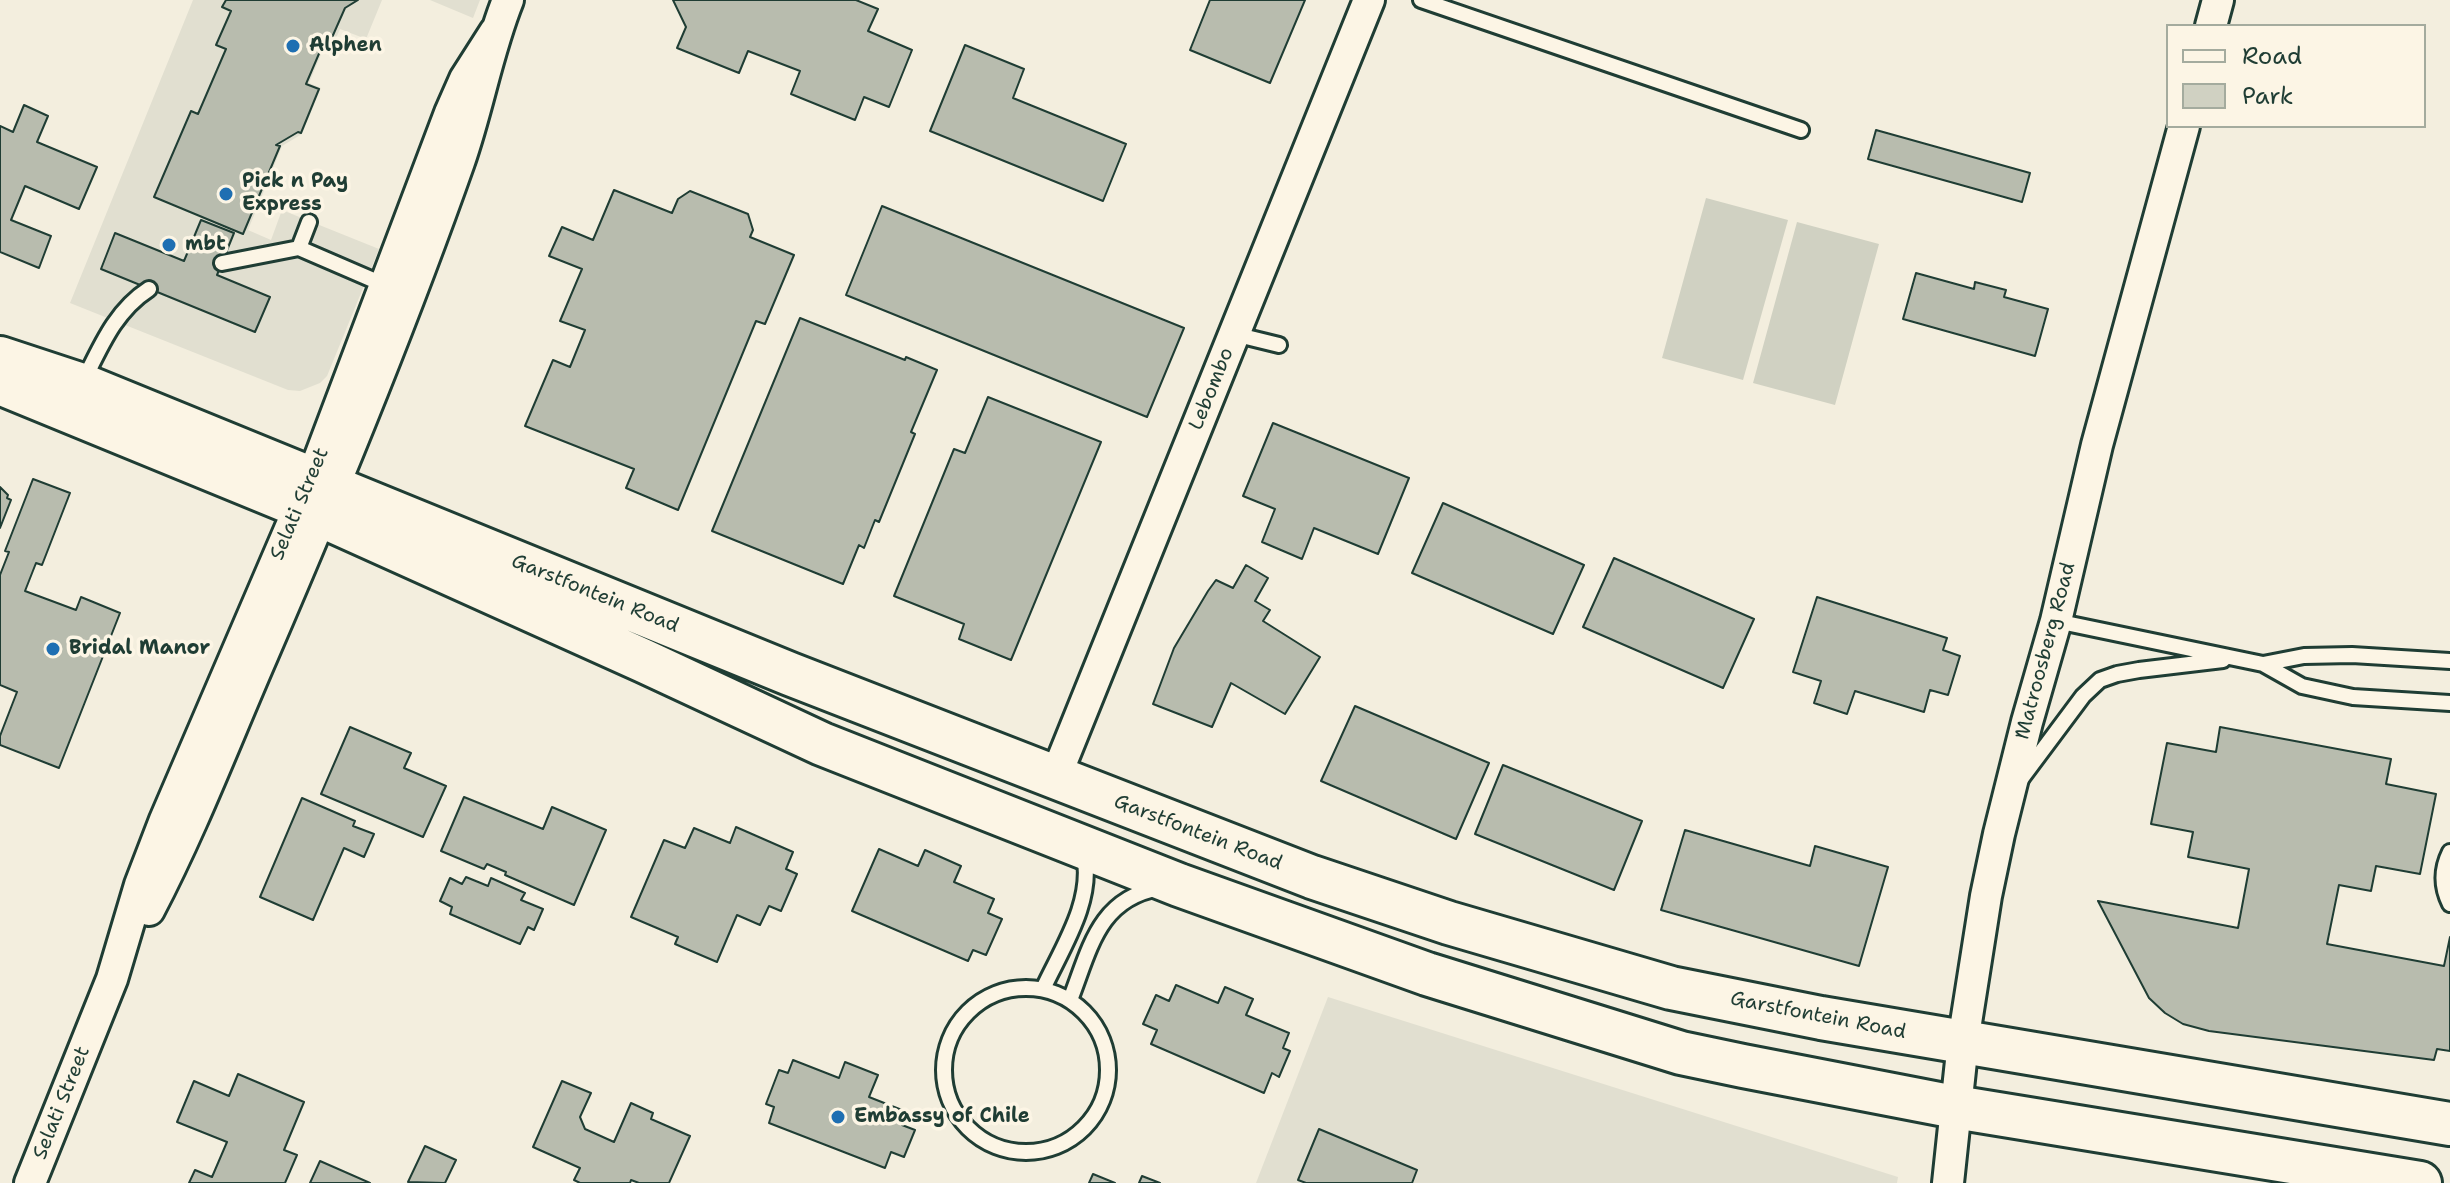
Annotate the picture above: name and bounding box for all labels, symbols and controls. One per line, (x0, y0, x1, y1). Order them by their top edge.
legend (2166, 24, 2426, 128)
place label: Alphen (309, 34, 382, 58)
marker: Alphen (284, 37, 302, 55)
text: Road (2242, 40, 2302, 72)
text: Park (2242, 80, 2294, 112)
place label: Pick n Pay Express (242, 170, 348, 217)
marker: Pick n Pay Express (217, 185, 235, 203)
place label: mbt (185, 233, 226, 257)
marker: mbt (160, 236, 178, 254)
street label: Lebombo (1185, 344, 1239, 434)
street label: Selati Street (266, 444, 334, 564)
street label: Garstfontein Road (508, 549, 682, 639)
street label: Matroosberg Road (2011, 560, 2081, 742)
place label: Bridal Manor (69, 637, 210, 661)
marker: Bridal Manor (44, 640, 62, 658)
street label: Garstfontein Road (1110, 790, 1286, 876)
street label: Garstfontein Road (1728, 987, 1908, 1045)
street label: Selati Street (28, 1043, 96, 1163)
place label: Embassy of Chile (854, 1105, 1030, 1129)
marker: Embassy of Chile (829, 1108, 847, 1126)

